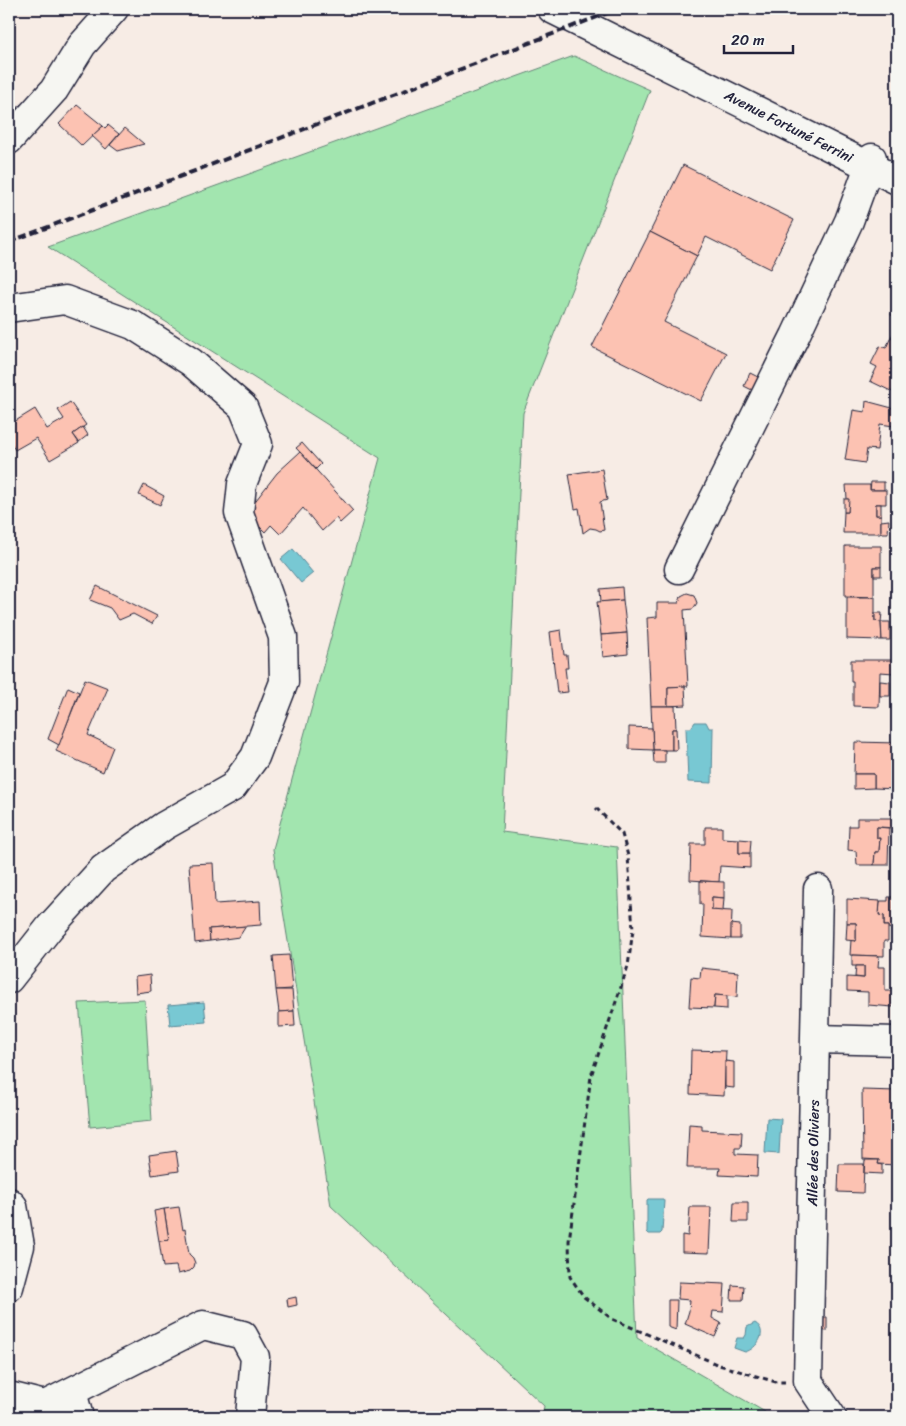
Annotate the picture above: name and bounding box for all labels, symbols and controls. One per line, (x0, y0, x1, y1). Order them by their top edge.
scale bar (724, 22, 792, 54)
text: 20 m (731, 27, 765, 53)
street label: Avenue Fortuné Ferrini (719, 83, 859, 170)
street label: Allée des Oliviers (800, 1099, 827, 1207)

